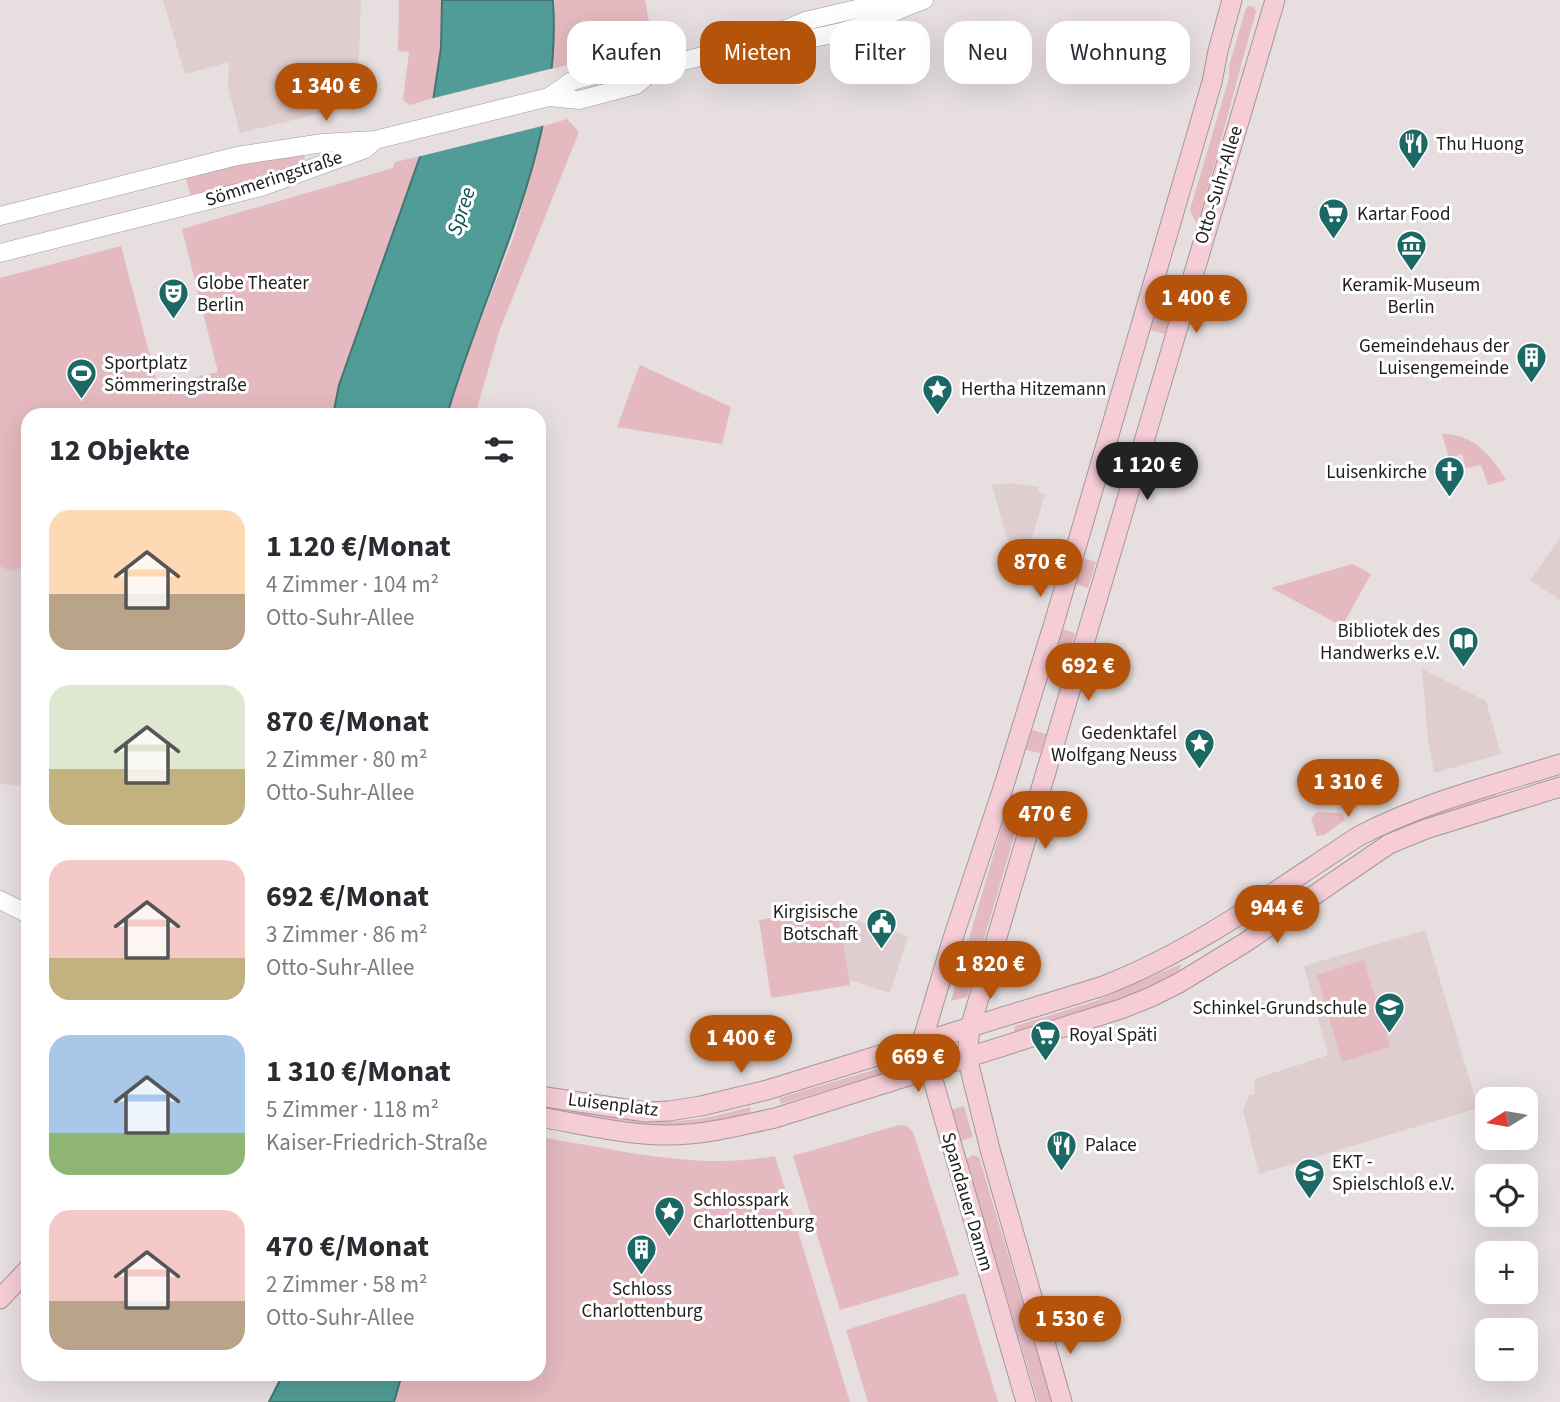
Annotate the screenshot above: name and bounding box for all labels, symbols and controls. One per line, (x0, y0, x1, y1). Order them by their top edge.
chip: Kaufen (567, 21, 686, 84)
chip: Mieten (700, 21, 816, 84)
chip: Filter (830, 21, 930, 84)
chip: Neu (944, 21, 1032, 84)
chip: Wohnung (1046, 21, 1190, 84)
pin: 1 340 € (261, 64, 391, 123)
text: 1 340 € (291, 69, 361, 102)
street label: Otto-Suhr-Allee (1188, 122, 1250, 248)
restaurant icon: Thu Huong (1396, 127, 1430, 171)
place label: Thu Huong (1436, 131, 1524, 158)
street label: Sömmeringstraße (202, 144, 346, 214)
water label: Spree (439, 183, 483, 239)
supermarket icon: Kartar Food (1317, 197, 1351, 241)
place label: Kartar Food (1357, 201, 1450, 228)
museum icon: Keramik-Museum Berlin (1394, 229, 1428, 273)
place label: Globe Theater Berlin (197, 270, 309, 319)
place label: Keramik-Museum Berlin (1342, 272, 1480, 321)
pin: 1 400 € (1131, 276, 1261, 335)
theatre icon: Globe Theater Berlin (157, 277, 191, 321)
text: 1 400 € (1161, 281, 1231, 314)
place label: Gemeindehaus der Luisengemeinde (1359, 333, 1509, 382)
building icon: Gemeindehaus der Luisengemeinde (1515, 340, 1549, 384)
place label: Sportplatz Sömmeringstraße (104, 350, 247, 399)
sports icon: Sportplatz Sömmeringstraße (64, 357, 98, 401)
place icon: Hertha Hitzemann (921, 372, 955, 416)
place label: Hertha Hitzemann (961, 376, 1106, 403)
text: 12 Objekte (49, 429, 190, 472)
icon: filters (480, 431, 518, 469)
pin: 1 120 € (1082, 442, 1212, 502)
text: 1 120 € (1112, 448, 1182, 481)
church icon: Luisenkirche (1433, 455, 1467, 499)
place label: Luisenkirche (1326, 459, 1427, 486)
text: 1 120 €/Monat (266, 525, 451, 568)
icon: home (105, 538, 189, 622)
pin: 870 € (991, 540, 1089, 599)
text: 870 € (1013, 545, 1067, 578)
text: 4 Zimmer · 104 m² (266, 568, 439, 601)
text: Otto-Suhr-Allee (266, 601, 414, 634)
place label: Bibliotek des Handwerks e.V. (1320, 618, 1440, 667)
library icon: Bibliotek des Handwerks e.V. (1446, 625, 1480, 669)
pin: 692 € (1039, 644, 1137, 703)
text: 692 € (1061, 649, 1115, 682)
text: 870 €/Monat (266, 700, 429, 743)
icon: home (105, 713, 189, 797)
place label: Gedenktafel Wolfgang Neuss (1051, 720, 1177, 769)
place icon: Gedenktafel Wolfgang Neuss (1183, 727, 1217, 771)
text: 2 Zimmer · 80 m² (266, 743, 428, 776)
pin: 1 310 € (1283, 760, 1413, 819)
text: 1 310 € (1313, 765, 1383, 798)
text: Otto-Suhr-Allee (266, 776, 414, 809)
pin: 470 € (996, 792, 1094, 851)
text: 470 € (1018, 797, 1072, 830)
text: 692 €/Monat (266, 875, 429, 918)
pin: 944 € (1228, 886, 1326, 945)
icon: home (105, 888, 189, 972)
text: 944 € (1250, 891, 1304, 924)
place label: Kirgisische Botschaft (773, 899, 859, 948)
public building icon: Kirgisische Botschaft (864, 906, 898, 950)
text: 3 Zimmer · 86 m² (266, 918, 428, 951)
pin: 1 820 € (925, 942, 1055, 1001)
text: 1 820 € (955, 947, 1025, 980)
text: Otto-Suhr-Allee (266, 951, 414, 984)
school or university icon: Schinkel-Grundschule (1373, 991, 1407, 1035)
place label: Schinkel-Grundschule (1192, 995, 1367, 1022)
pin: 1 400 € (676, 1016, 806, 1075)
supermarket icon: Royal Späti (1029, 1018, 1063, 1062)
text: 1 400 € (706, 1021, 776, 1054)
place label: Royal Späti (1069, 1022, 1157, 1049)
pin: 669 € (869, 1034, 967, 1094)
text: 669 € (891, 1040, 945, 1073)
text: 1 310 €/Monat (266, 1050, 451, 1093)
icon: home (105, 1063, 189, 1147)
street label: Luisenplatz (566, 1086, 660, 1124)
north arrow (1475, 1087, 1538, 1150)
map controls (1475, 1087, 1538, 1381)
text: 5 Zimmer · 118 m² (266, 1093, 439, 1126)
text: Kaiser-Friedrich-Straße (266, 1126, 488, 1159)
restaurant icon: Palace (1045, 1128, 1079, 1172)
street label: Spandauer Damm (934, 1129, 1000, 1275)
place label: Palace (1085, 1132, 1137, 1159)
place label: EKT - Spielschloß e.V. (1332, 1149, 1455, 1198)
school or university icon: EKT - Spielschloß e.V. (1292, 1156, 1326, 1200)
button: locate (1475, 1164, 1538, 1227)
place label: Schlosspark Charlottenburg (693, 1187, 814, 1236)
place icon: Schlosspark Charlottenburg (653, 1194, 687, 1238)
text: 470 €/Monat (266, 1225, 429, 1268)
building icon: Schloss Charlottenburg (625, 1233, 659, 1277)
icon: home (105, 1238, 189, 1322)
button: + (1475, 1241, 1538, 1304)
text: 2 Zimmer · 58 m² (266, 1268, 428, 1301)
place label: Schloss Charlottenburg (581, 1276, 703, 1325)
pin: 1 530 € (1005, 1296, 1135, 1356)
text: Otto-Suhr-Allee (266, 1301, 414, 1334)
text: 1 530 € (1035, 1302, 1105, 1335)
button: − (1475, 1318, 1538, 1381)

